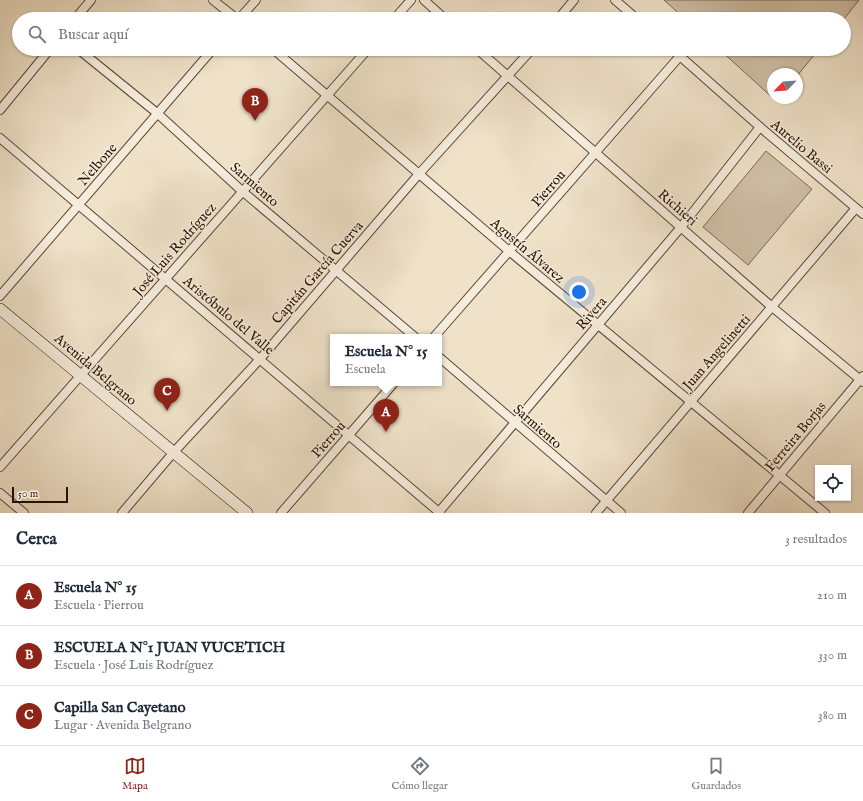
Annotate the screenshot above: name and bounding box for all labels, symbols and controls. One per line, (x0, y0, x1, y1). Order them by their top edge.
search box (12, 12, 851, 56)
icon: search (26, 23, 48, 45)
text: Buscar aquí (58, 25, 128, 44)
north arrow (767, 68, 803, 104)
pin: B (242, 88, 268, 121)
street label: Aurelio Bassi (766, 115, 836, 178)
street label: Nelbone (74, 139, 122, 190)
street label: Sarmiento (226, 159, 283, 211)
street label: Pierrou (528, 166, 570, 211)
street label: Richieri (654, 186, 701, 230)
street label: José Luis Rodríguez (128, 199, 221, 302)
street label: Agustín Álvarez (486, 213, 569, 287)
street label: Capitán García Cuerva (268, 217, 368, 328)
street label: Aristóbulo del Valle (178, 272, 278, 360)
your location (569, 282, 589, 302)
street label: Rivera (573, 293, 611, 334)
street label: Juan Angelinetti (678, 311, 755, 396)
street label: Avenida Belgrano (49, 329, 141, 410)
popup (330, 334, 442, 386)
text: Escuela N° 15 (345, 342, 427, 361)
text: Escuela (345, 361, 386, 378)
pin: C (154, 378, 180, 411)
street label: Ferreira Borjas (761, 398, 830, 475)
pin: A (373, 399, 399, 432)
street label: Sarmiento (509, 401, 566, 453)
street label: Pierrou (308, 417, 350, 462)
map controls (815, 465, 851, 501)
button: locate (815, 465, 851, 501)
scale bar (12, 485, 68, 504)
text: 50 m (18, 487, 38, 501)
text: Cerca (16, 529, 57, 550)
text: 3 resultados (785, 531, 847, 548)
text: Escuela N° 15 (54, 578, 137, 597)
text: A (25, 587, 33, 604)
text: 210 m (817, 587, 847, 604)
text: Escuela · Pierrou (54, 597, 144, 614)
text: ESCUELA N°1 JUAN VUCETICH (54, 638, 285, 657)
text: B (25, 647, 33, 664)
text: 330 m (818, 647, 847, 664)
text: Escuela · José Luis Rodríguez (54, 657, 214, 674)
text: Capilla San Cayetano (54, 698, 186, 717)
text: C (24, 707, 34, 724)
text: 380 m (818, 707, 847, 724)
text: Lugar · Avenida Belgrano (54, 717, 191, 734)
tab: Mapa (122, 755, 148, 793)
tab: Cómo llegar (391, 755, 448, 793)
tab: Guardados (692, 755, 741, 793)

